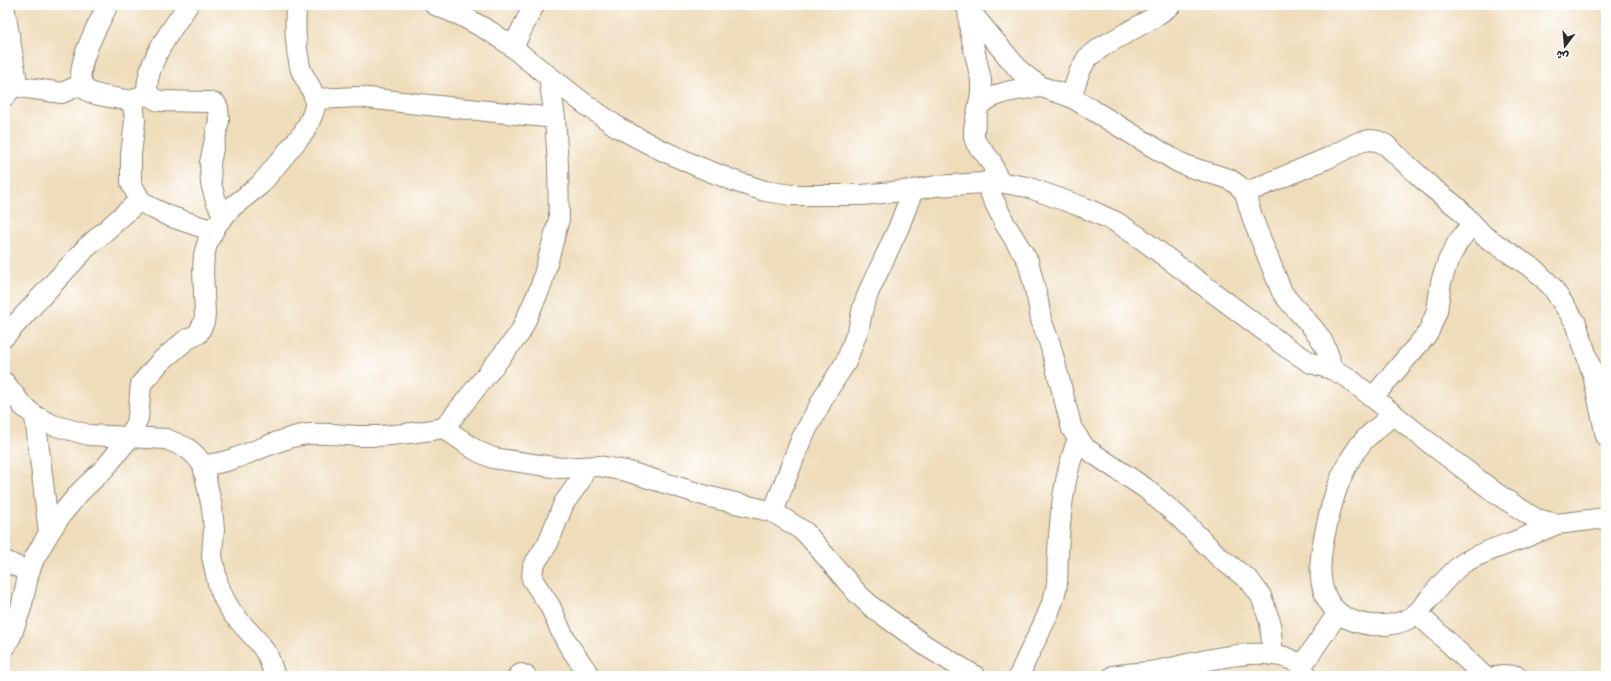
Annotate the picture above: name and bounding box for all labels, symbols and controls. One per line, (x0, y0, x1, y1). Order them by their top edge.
north arrow (1545, 26, 1585, 66)
text: ش (1554, 47, 1570, 65)

